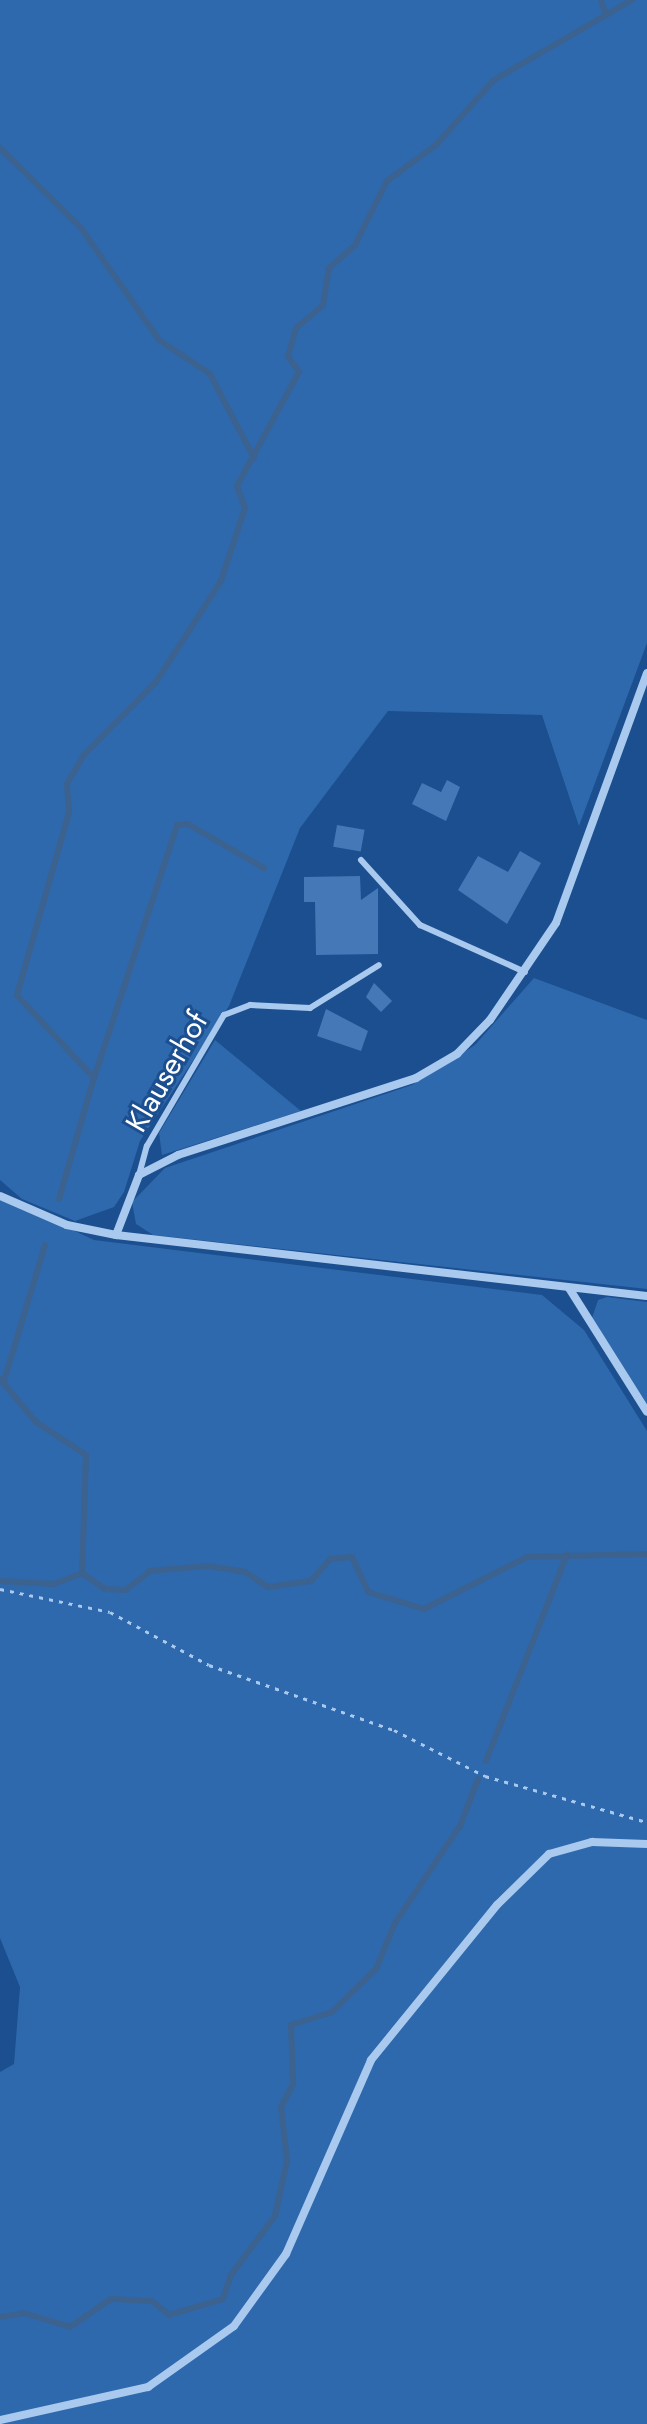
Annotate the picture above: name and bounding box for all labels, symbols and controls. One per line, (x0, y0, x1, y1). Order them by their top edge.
street label: Klauserhof (118, 1006, 216, 1138)

